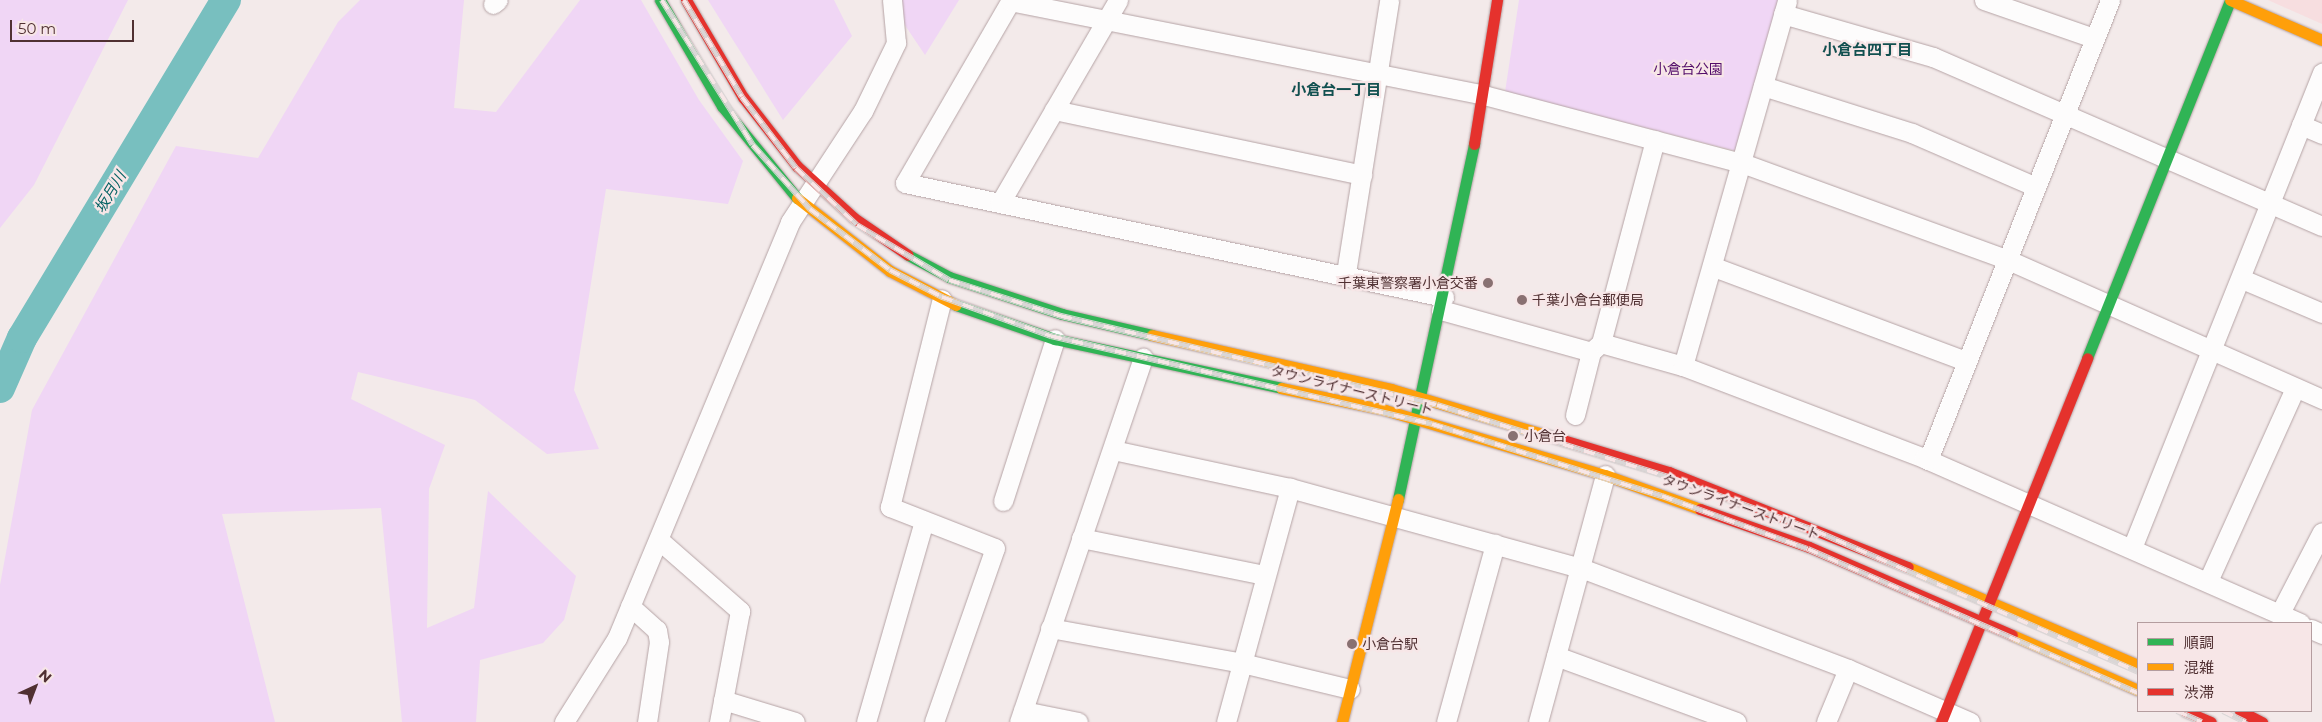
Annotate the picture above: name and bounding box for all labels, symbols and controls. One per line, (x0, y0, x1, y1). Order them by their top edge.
scale bar (12, 10, 136, 42)
text: 50 m (18, 19, 56, 38)
district label: 小倉台四丁目 (1822, 41, 1912, 59)
park label: 小倉台公園 (1653, 61, 1723, 77)
district label: 小倉台一丁目 (1291, 81, 1381, 99)
water label: 坂月川 (91, 168, 129, 216)
place label: 千葉東警察署小倉交番 (1338, 275, 1478, 291)
marker: 千葉東警察署小倉交番 (1482, 277, 1494, 289)
place label: 千葉小倉台郵便局 (1532, 292, 1644, 308)
marker: 千葉小倉台郵便局 (1516, 294, 1528, 306)
street label: タウンライナーストリート (1268, 362, 1436, 418)
place label: 小倉台 (1524, 428, 1566, 444)
marker: 小倉台 (1506, 429, 1520, 443)
street label: タウンライナーストリート (1659, 470, 1823, 544)
legend (2137, 622, 2312, 712)
text: 順調 (2184, 633, 2214, 652)
place label: 小倉台駅 (1362, 636, 1418, 652)
marker: 小倉台駅 (1346, 638, 1358, 650)
text: 混雑 (2184, 658, 2214, 677)
north arrow (10, 662, 60, 712)
text: N (35, 666, 56, 686)
text: 渋滞 (2184, 683, 2214, 702)

